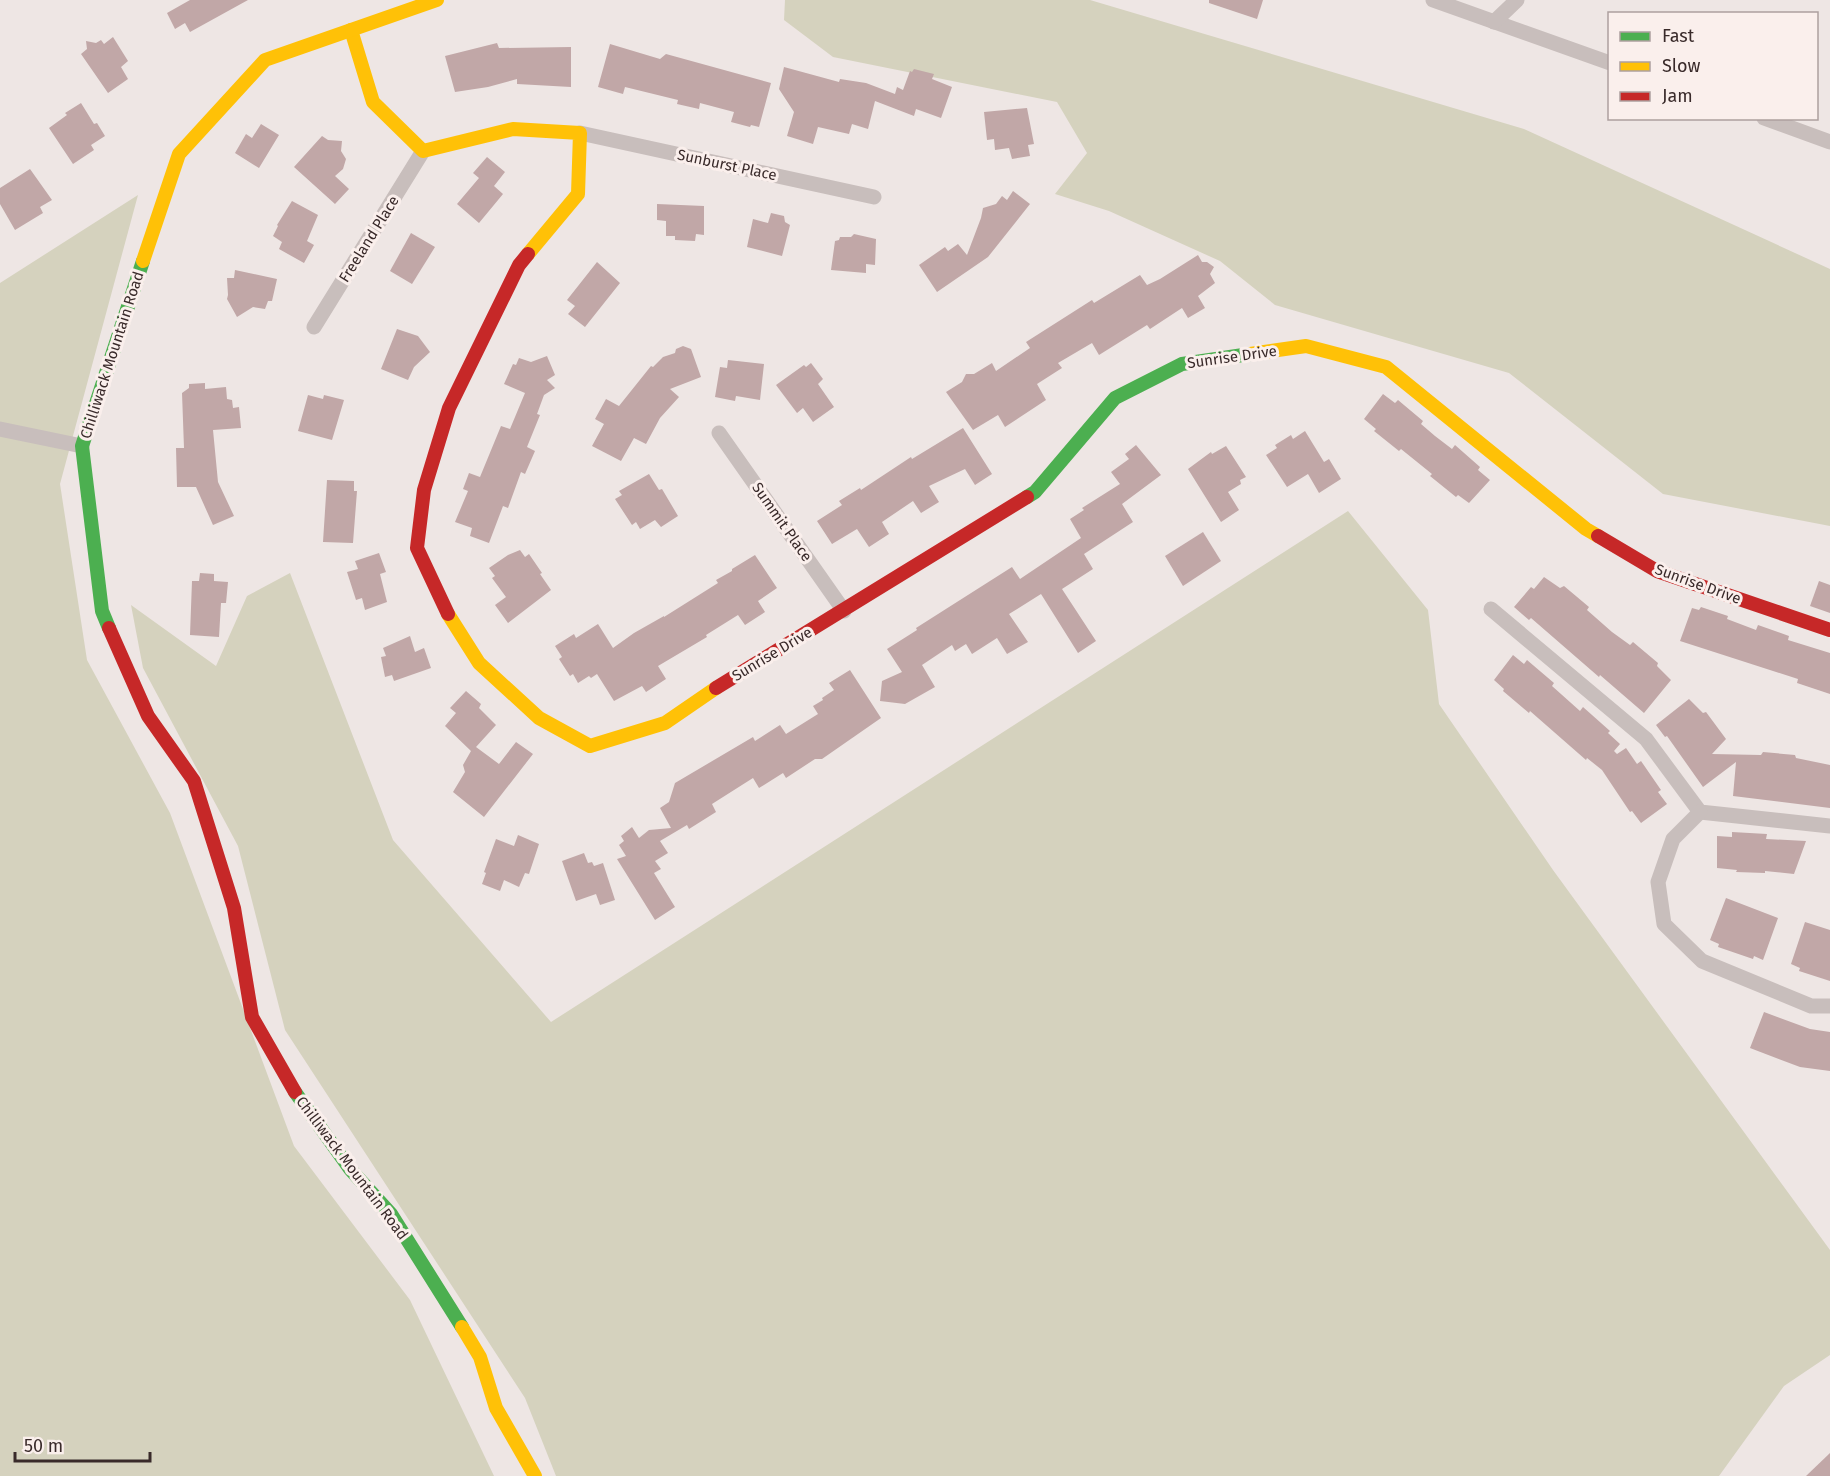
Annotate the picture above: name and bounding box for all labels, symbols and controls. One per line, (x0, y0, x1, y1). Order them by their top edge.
legend (1608, 12, 1818, 120)
text: Fast (1662, 25, 1695, 47)
text: Slow (1662, 55, 1701, 77)
text: Jam (1662, 85, 1693, 107)
street label: Sunburst Place (676, 146, 778, 184)
street label: Freeland Place (335, 192, 403, 286)
street label: Chilliwack Mountain Road (76, 269, 148, 441)
street label: Sunrise Drive (1186, 342, 1278, 372)
street label: Summit Place (748, 479, 816, 565)
street label: Sunrise Drive (1653, 560, 1743, 608)
street label: Sunrise Drive (729, 623, 815, 685)
street label: Chilliwack Mountain Road (292, 1093, 412, 1243)
scale bar (15, 1425, 150, 1463)
text: 50 m (24, 1435, 63, 1457)

